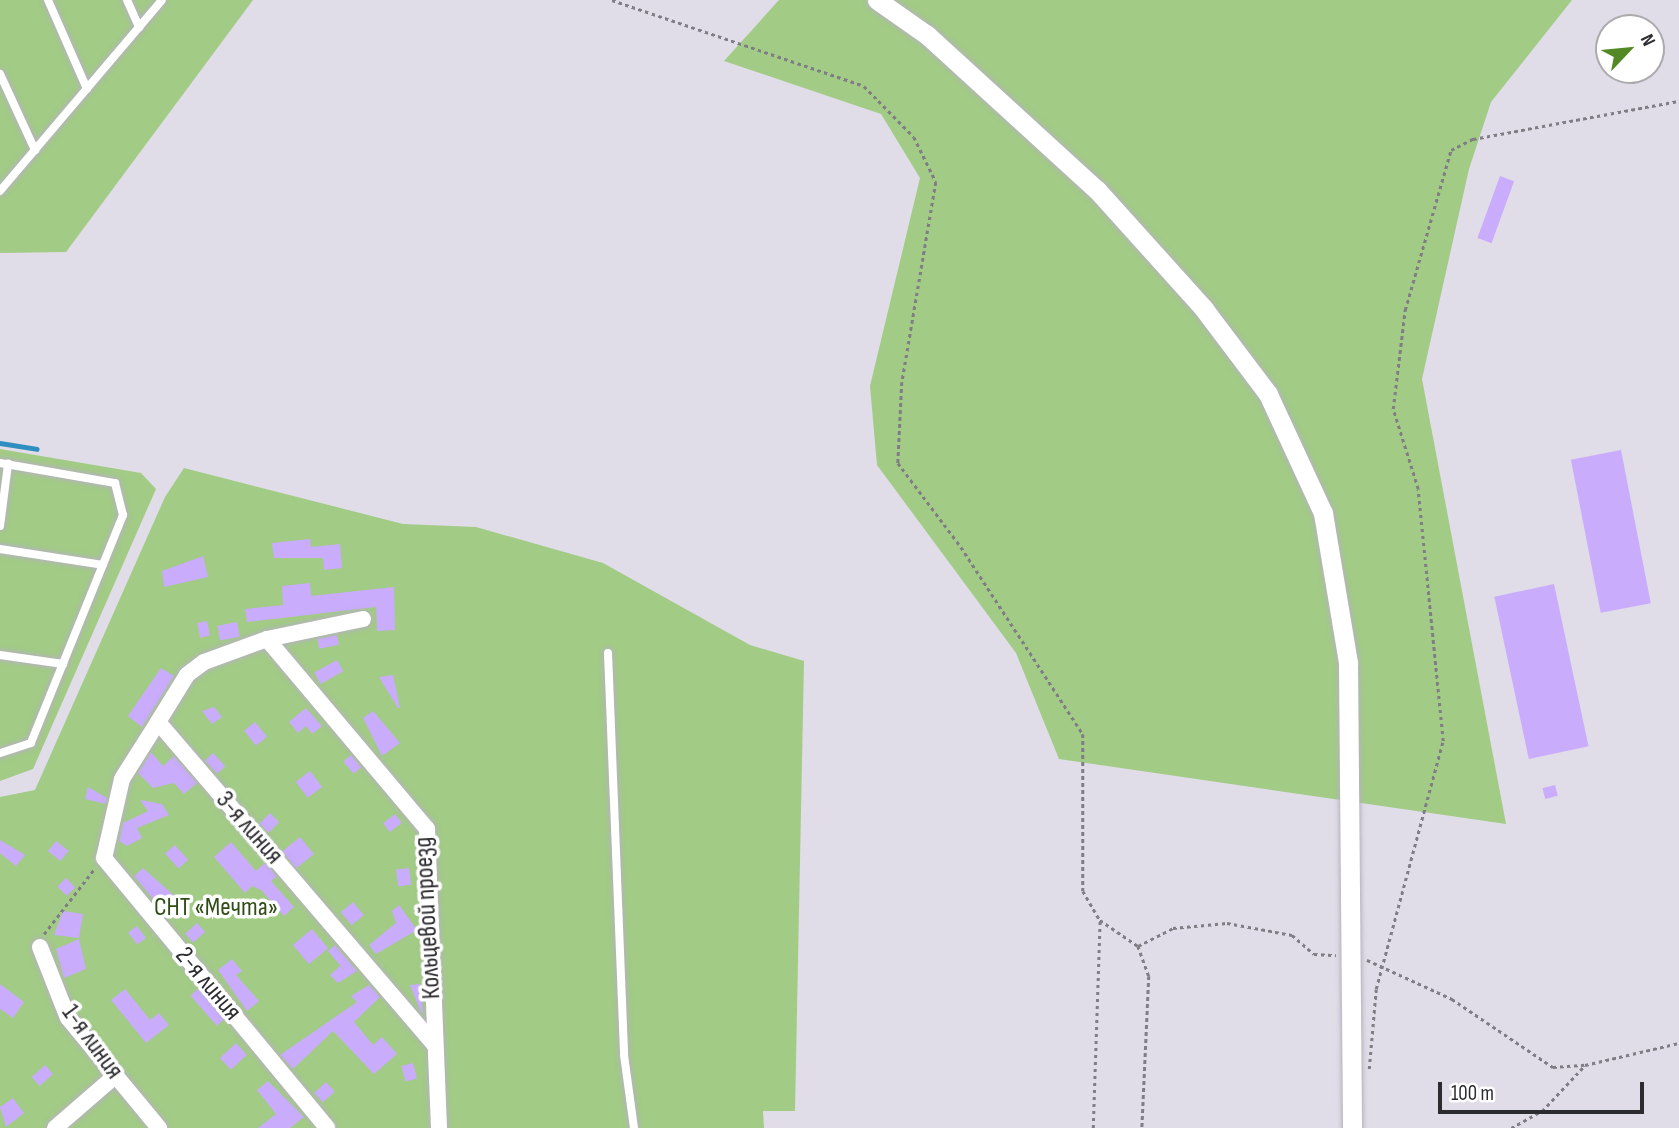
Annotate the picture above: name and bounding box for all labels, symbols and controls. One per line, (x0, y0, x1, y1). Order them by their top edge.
north arrow (1595, 14, 1665, 84)
text: N (1635, 31, 1660, 50)
street label: 3-я линия (209, 785, 289, 871)
street label: Кольцевой проезд (408, 836, 448, 1000)
park label: СНТ «Мечта» (154, 892, 278, 924)
street label: 2-я линия (168, 941, 248, 1027)
street label: 1-я линия (54, 999, 130, 1085)
scale bar (1441, 1068, 1648, 1112)
text: 100 m (1451, 1081, 1494, 1106)

